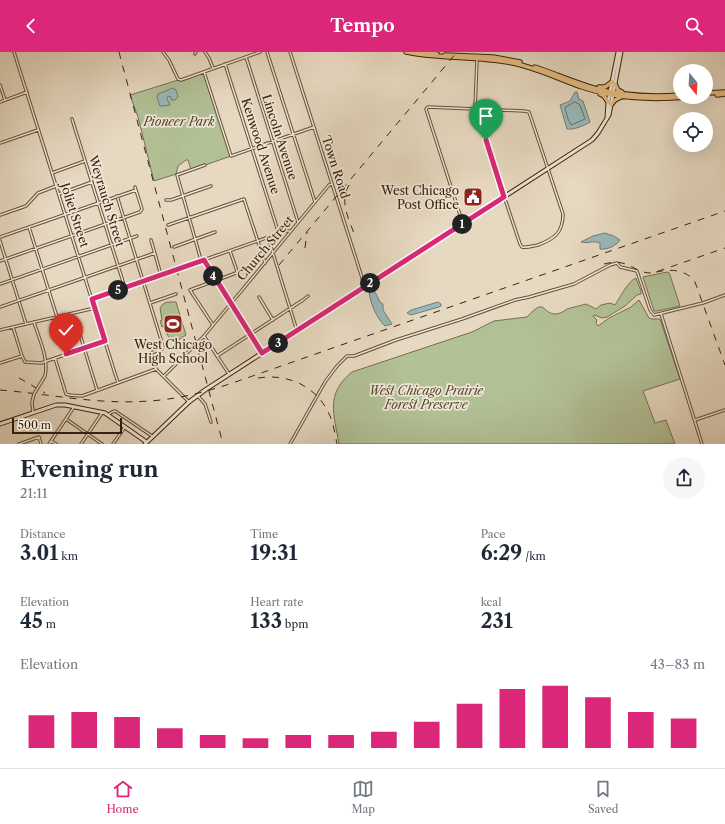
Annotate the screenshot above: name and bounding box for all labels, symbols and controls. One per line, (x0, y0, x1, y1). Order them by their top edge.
icon: back (20, 15, 42, 37)
text: Tempo (330, 15, 395, 37)
icon: search (683, 15, 705, 37)
north arrow (673, 64, 713, 104)
map controls (673, 64, 713, 152)
street label: Lincoln Avenue (259, 92, 301, 182)
street label: Kenwood Avenue (238, 96, 284, 196)
pin (469, 99, 503, 140)
icon: arrive (475, 105, 497, 127)
button: locate (673, 112, 713, 152)
park label: Pioneer Park (142, 114, 215, 129)
street label: Town Road (319, 134, 353, 201)
street label: Weyrauch Street (86, 152, 128, 249)
street label: Joliet Street (57, 179, 93, 250)
place label: West Chicago Post Office (380, 183, 459, 212)
public building icon: West Chicago Post Office (462, 186, 484, 208)
street label: Church Street (234, 212, 297, 283)
pin: 1 (452, 214, 472, 234)
text: 1 (460, 217, 464, 231)
pin: 4 (203, 266, 223, 286)
text: 4 (210, 269, 216, 283)
pin: 2 (360, 273, 380, 293)
text: 2 (367, 276, 373, 290)
pin: 5 (108, 280, 128, 300)
text: 5 (115, 283, 121, 297)
pin (49, 313, 83, 354)
sports icon: West Chicago High School (162, 313, 184, 335)
icon: check (55, 319, 77, 341)
pin: 3 (268, 333, 288, 353)
text: 3 (275, 336, 281, 350)
place label: West Chicago High School (133, 337, 212, 366)
park label: West Chicago Prairie Forest Preserve (369, 383, 484, 412)
scale bar (12, 416, 122, 435)
text: 500 m (18, 418, 51, 432)
text: Evening run (20, 456, 159, 483)
button: share (663, 457, 705, 499)
text: 21:11 (20, 485, 48, 501)
text: Distance (20, 527, 66, 541)
text: Time (250, 527, 278, 541)
text: Pace (481, 527, 506, 541)
text: 3.01 (20, 541, 58, 565)
text: 19:31 (250, 541, 298, 565)
text: 6:29 (481, 541, 522, 565)
text: km (58, 549, 78, 563)
text: /km (522, 549, 546, 563)
text: Elevation (20, 595, 69, 609)
text: Heart rate (250, 595, 303, 609)
text: kcal (481, 595, 501, 609)
text: 45 (20, 609, 43, 633)
text: 133 (250, 609, 282, 633)
text: 231 (481, 609, 513, 633)
text: m (43, 617, 56, 631)
text: bpm (282, 617, 309, 631)
text: Elevation (20, 656, 78, 672)
text: 43–83 m (650, 656, 705, 672)
tab: Home (106, 778, 139, 816)
tab: Map (352, 778, 375, 816)
tab: Saved (588, 778, 619, 816)

